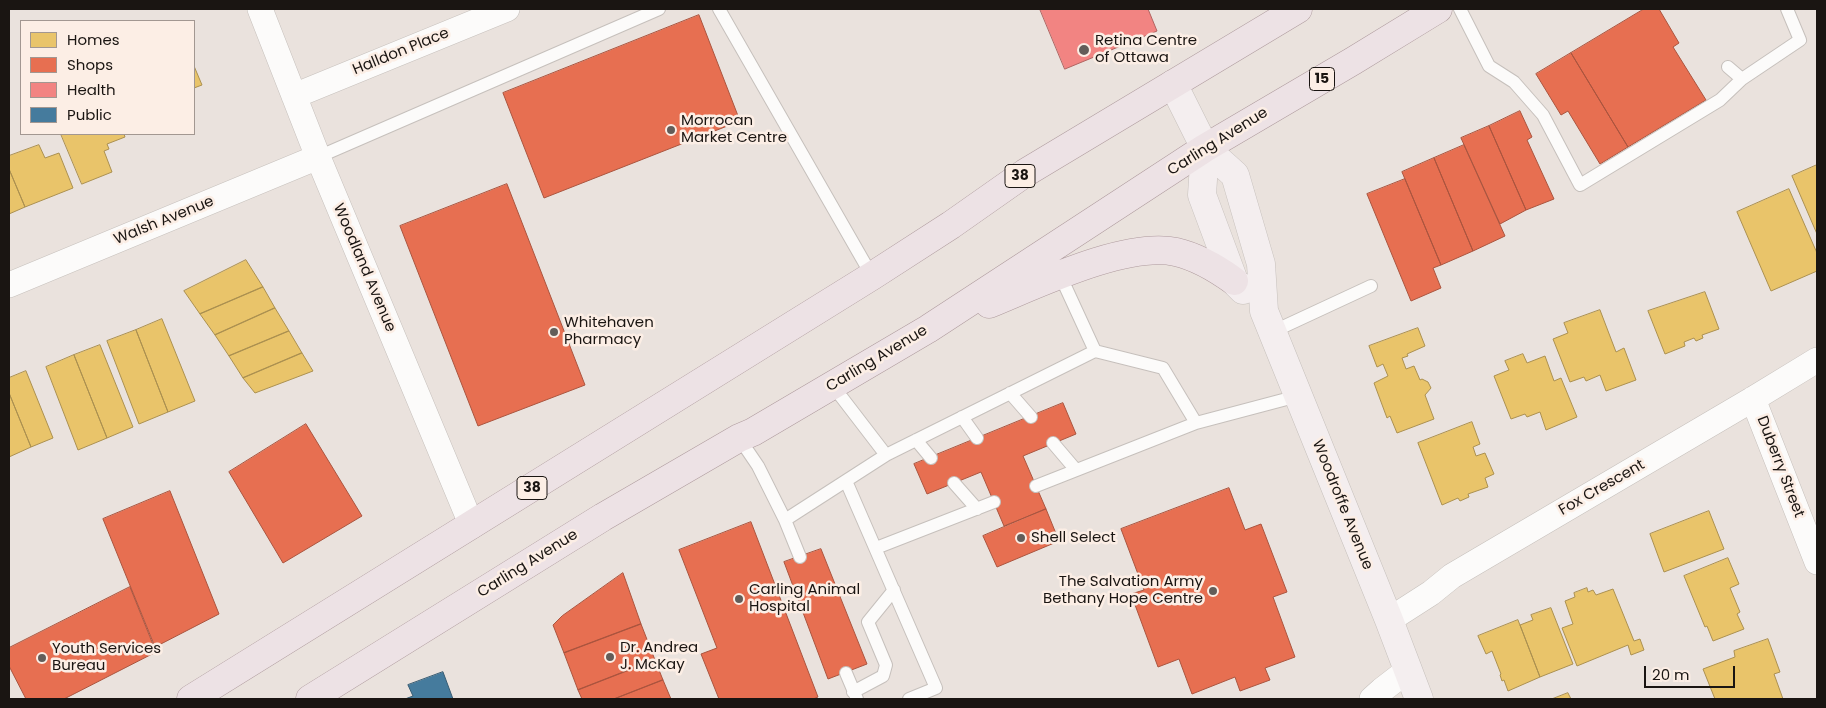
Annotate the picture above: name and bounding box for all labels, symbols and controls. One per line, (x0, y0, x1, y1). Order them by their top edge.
legend (20, 20, 195, 135)
street label: Halldon Place (350, 25, 452, 79)
text: Homes (67, 29, 120, 50)
place label: Retina Centre of Ottawa (1095, 32, 1197, 67)
marker: Retina Centre of Ottawa (1077, 43, 1091, 57)
text: Shops (67, 54, 113, 75)
road number: 15 (1310, 68, 1334, 90)
text: Health (67, 79, 116, 100)
text: Public (67, 104, 112, 125)
street label: Carling Avenue (1165, 104, 1271, 180)
place label: Morrocan Market Centre (681, 112, 787, 147)
marker: Morrocan Market Centre (665, 124, 677, 136)
road number: 38 (1005, 165, 1035, 188)
street label: Walsh Avenue (111, 193, 217, 249)
street label: Woodland Avenue (329, 201, 399, 335)
place label: Whitehaven Pharmacy (564, 314, 654, 349)
street label: Carling Avenue (823, 322, 931, 396)
marker: Whitehaven Pharmacy (548, 326, 560, 338)
street label: Duberry Street (1752, 414, 1808, 520)
street label: Woodroffe Avenue (1308, 437, 1376, 573)
street label: Fox Crescent (1556, 456, 1648, 520)
road number: 38 (517, 476, 547, 499)
street label: Carling Avenue (475, 526, 581, 602)
place label: Shell Select (1031, 529, 1116, 547)
marker: Shell Select (1015, 532, 1027, 544)
place label: The Salvation Army Bethany Hope Centre (1043, 573, 1203, 608)
place label: Carling Animal Hospital (749, 581, 860, 616)
marker: The Salvation Army Bethany Hope Centre (1207, 585, 1219, 597)
marker: Carling Animal Hospital (733, 593, 745, 605)
place label: Dr. Andrea J. McKay (620, 639, 698, 674)
place label: Youth Services Bureau (52, 640, 161, 675)
marker: Dr. Andrea J. McKay (604, 651, 616, 663)
marker: Youth Services Bureau (36, 652, 48, 664)
scale bar (1646, 656, 1737, 688)
text: 20 m (1652, 664, 1690, 685)

